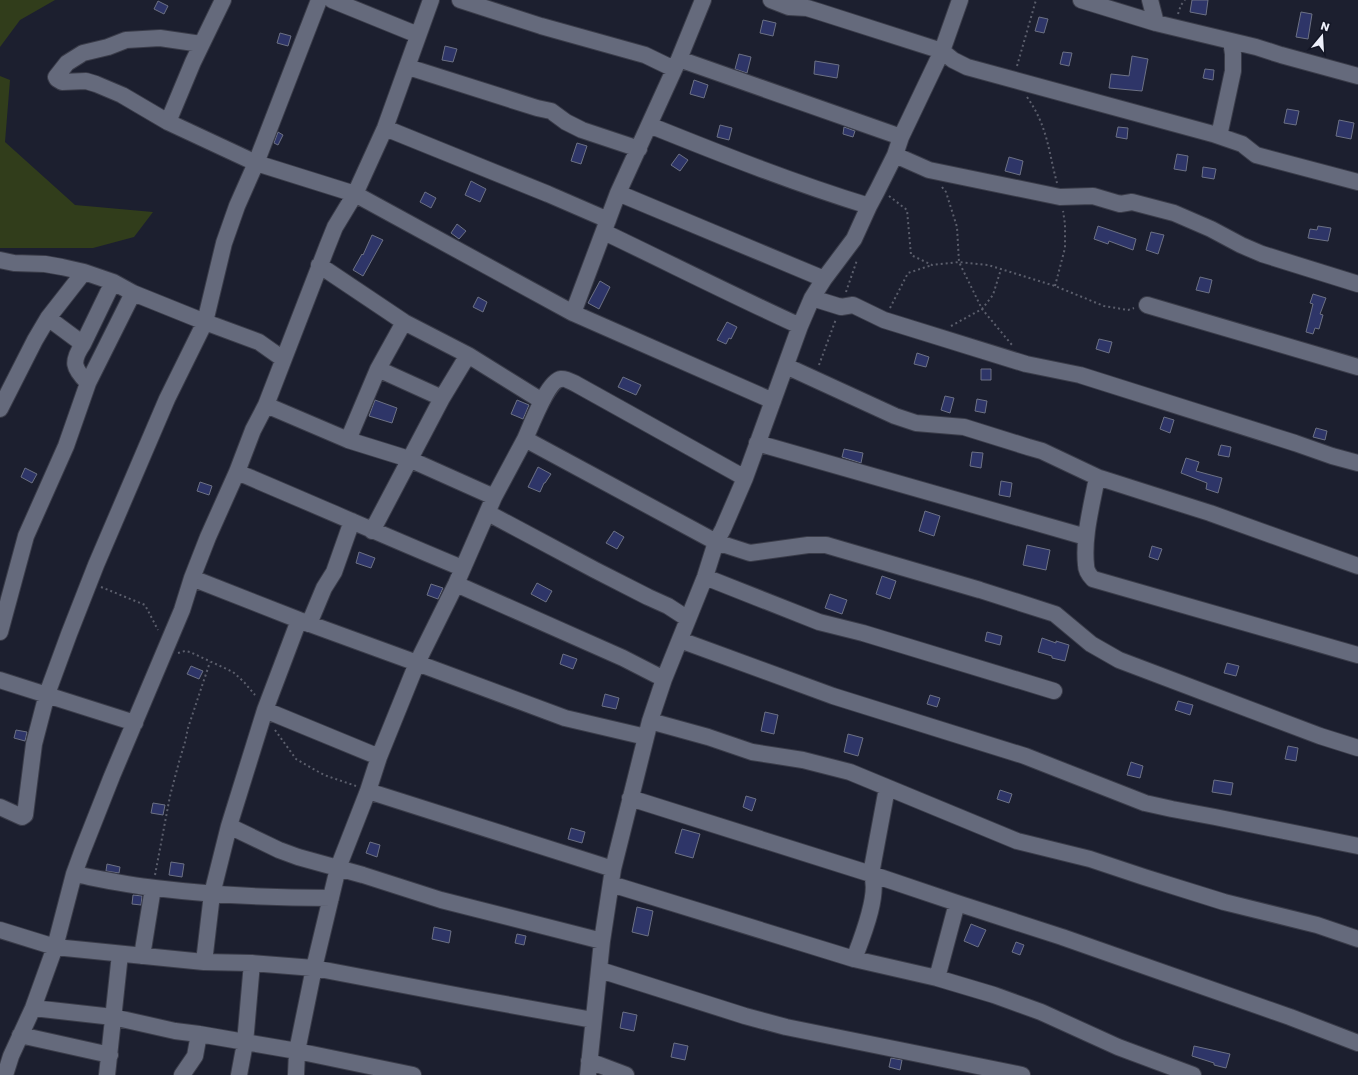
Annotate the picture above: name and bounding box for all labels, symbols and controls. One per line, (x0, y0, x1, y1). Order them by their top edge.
north arrow (1302, 16, 1342, 56)
text: N (1319, 18, 1332, 35)

